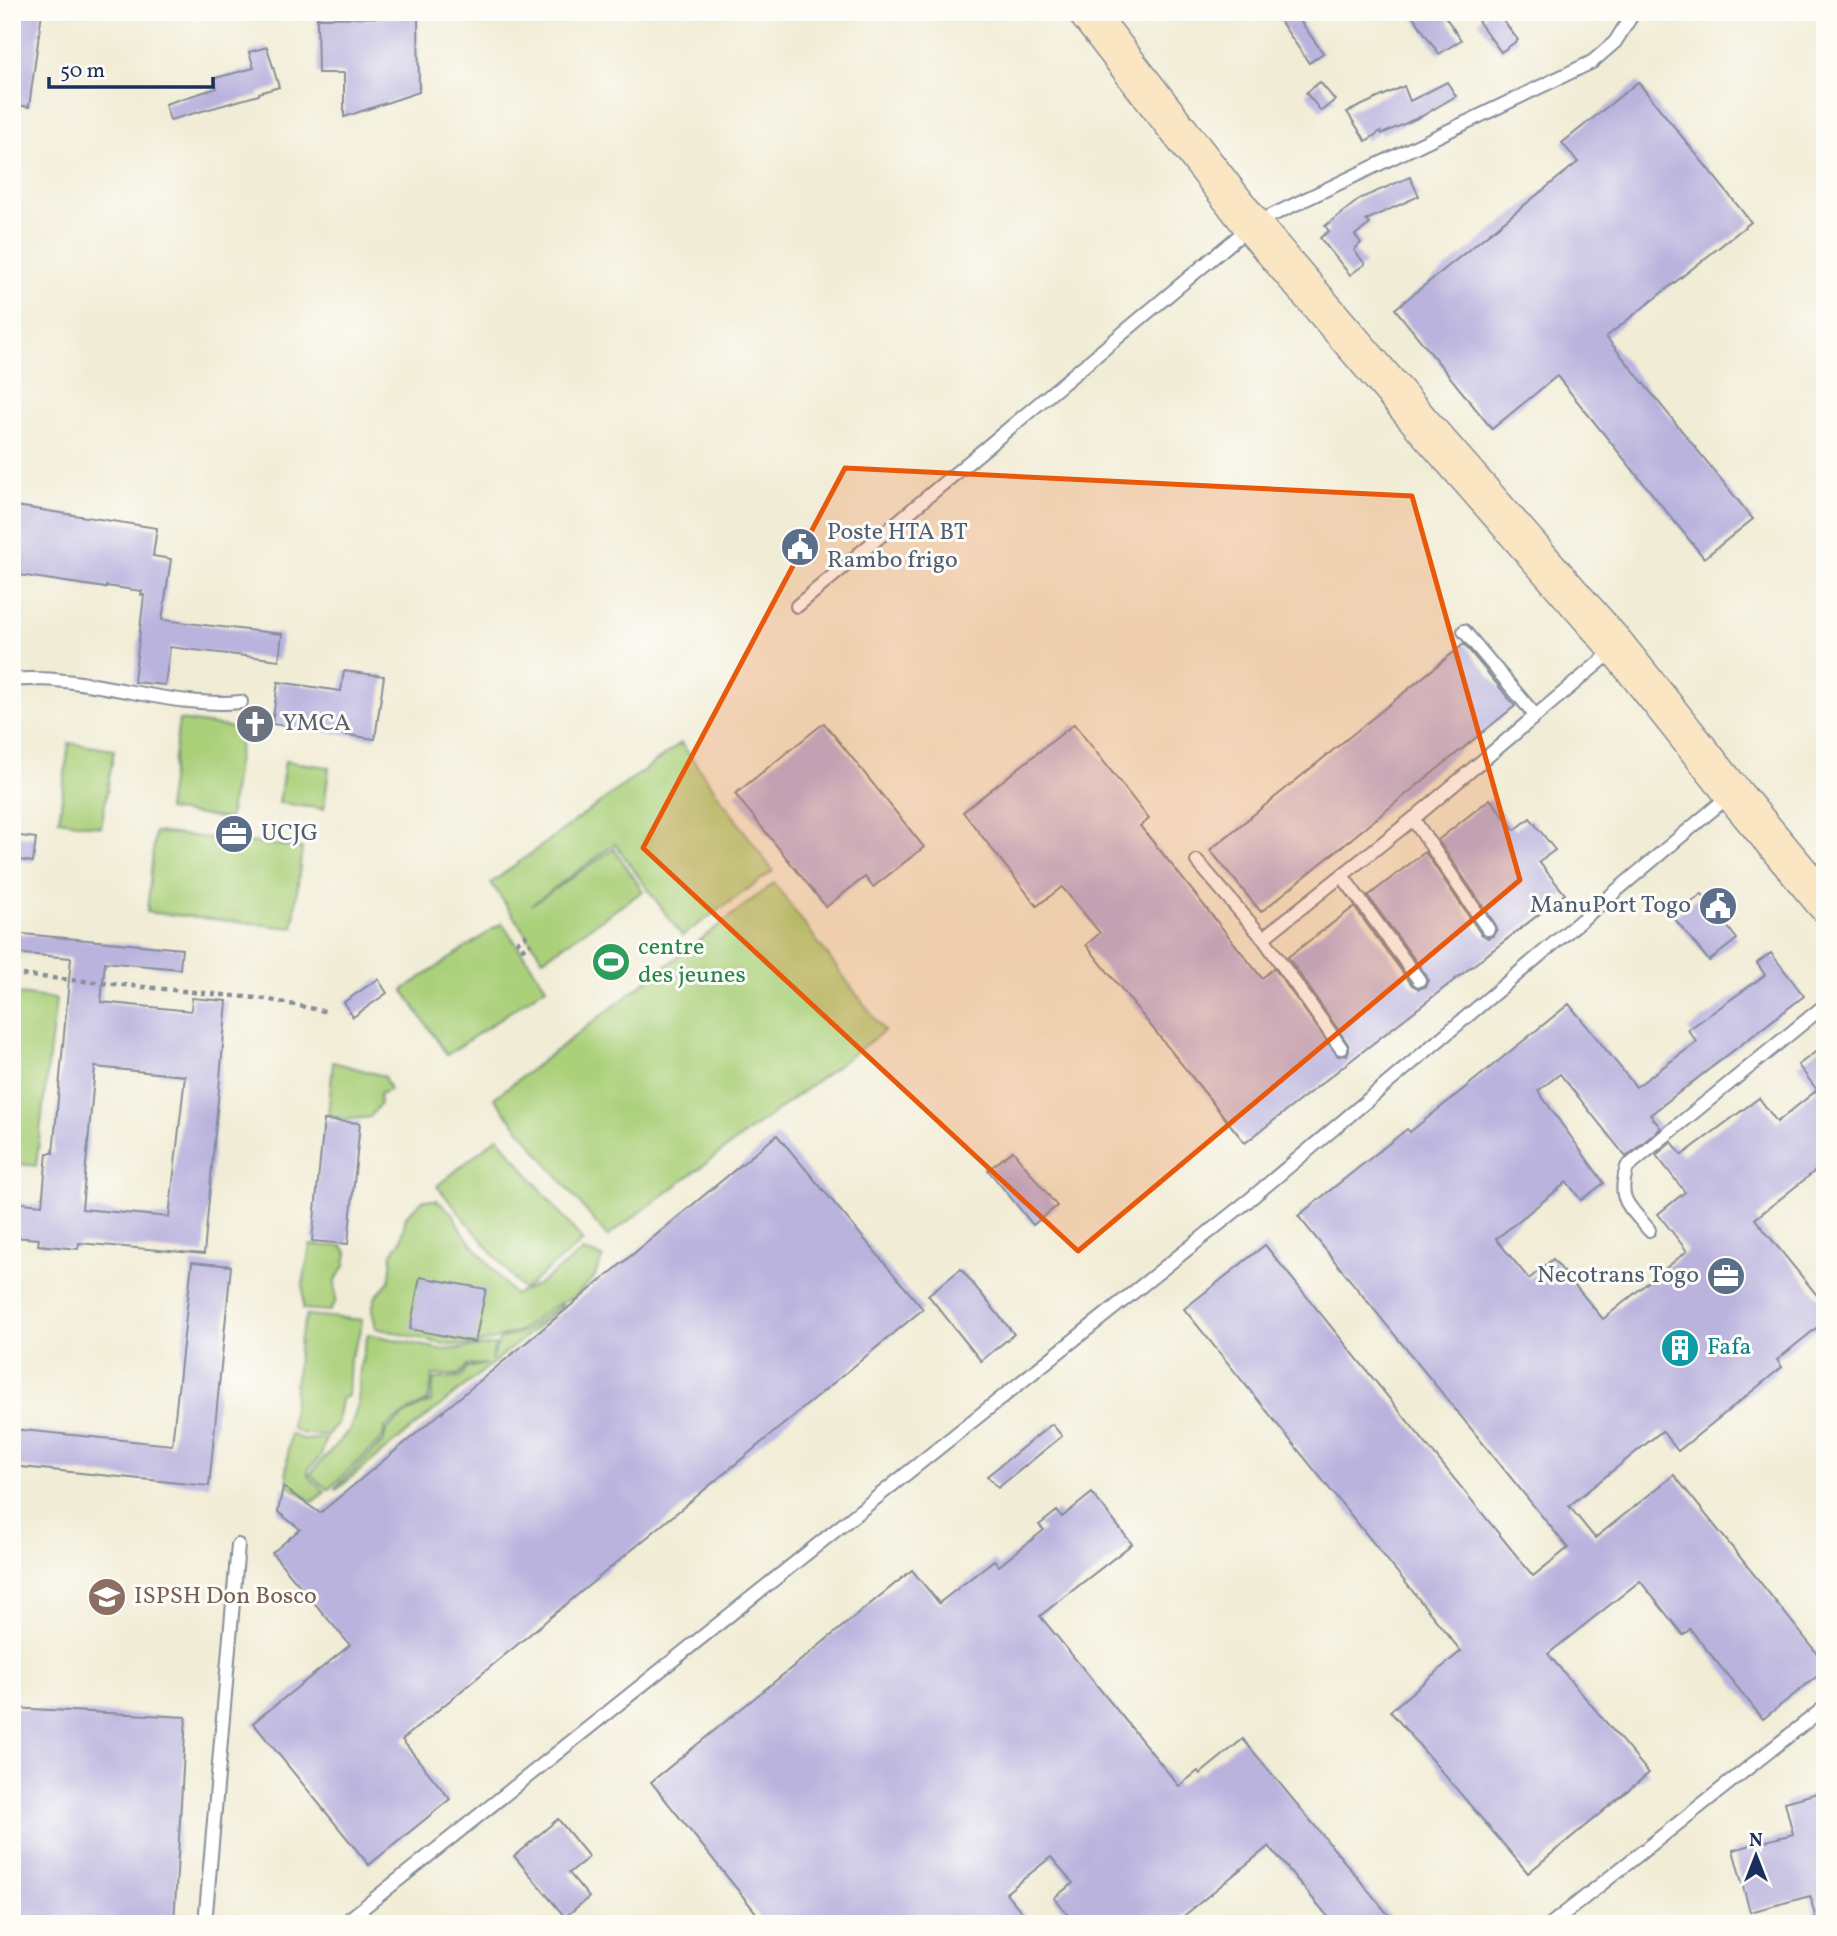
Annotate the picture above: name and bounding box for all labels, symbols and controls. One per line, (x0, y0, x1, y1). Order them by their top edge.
scale bar (49, 46, 214, 90)
text: 50 m (60, 57, 105, 86)
place label: Poste HTA BT Rambo frigo (827, 516, 968, 578)
public building icon: Poste HTA BT Rambo frigo (779, 526, 821, 568)
church icon: YMCA (234, 703, 276, 745)
place label: YMCA (282, 707, 351, 741)
office icon: UCJG (213, 813, 255, 855)
place label: UCJG (261, 817, 318, 851)
public building icon: ManuPort Togo (1697, 885, 1739, 927)
place label: ManuPort Togo (1530, 889, 1691, 923)
place label: centre des jeunes (638, 931, 746, 993)
sports icon: centre des jeunes (590, 941, 632, 983)
office icon: Necotrans Togo (1705, 1255, 1747, 1297)
place label: Necotrans Togo (1537, 1259, 1699, 1293)
building icon: Fafa (1659, 1327, 1701, 1369)
place label: Fafa (1707, 1331, 1751, 1365)
school or university icon: ISPSH Don Bosco (86, 1576, 128, 1618)
place label: ISPSH Don Bosco (134, 1580, 317, 1614)
north arrow (1722, 1820, 1792, 1890)
text: N (1749, 1828, 1763, 1854)

